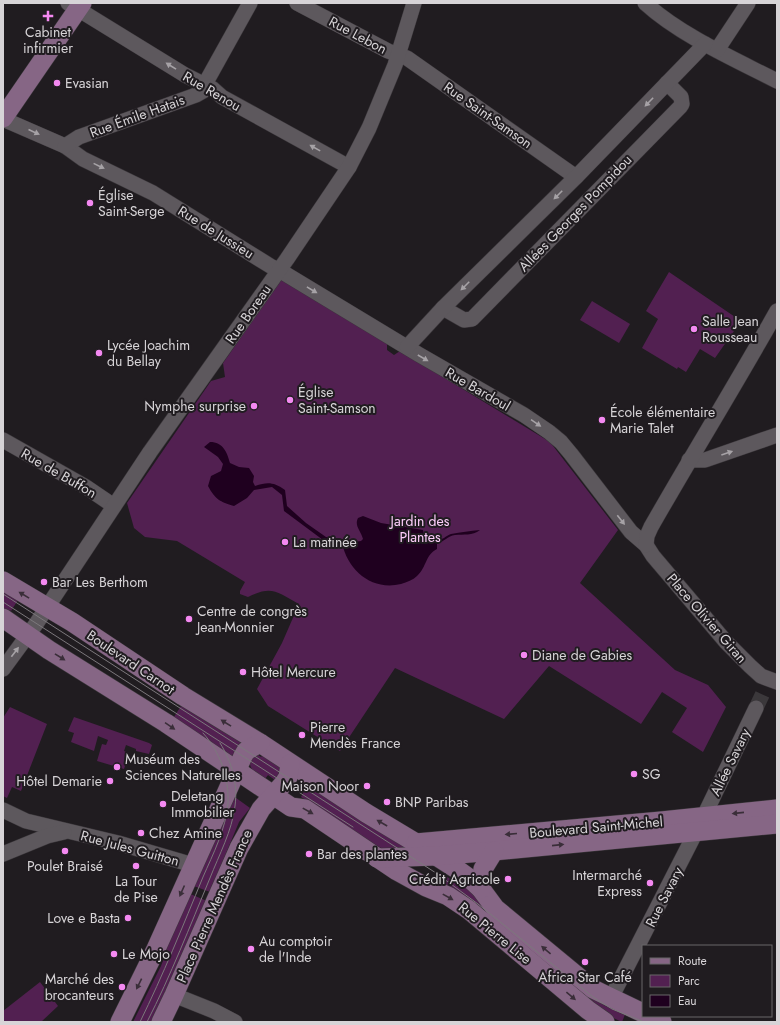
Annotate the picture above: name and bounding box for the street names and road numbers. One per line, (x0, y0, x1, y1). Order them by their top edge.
street label: Rue Lebon (325, 11, 391, 59)
street label: Rue Renou (179, 66, 245, 116)
street label: Rue Saint-Samson (440, 77, 536, 153)
street label: Rue Émile Hatais (87, 89, 188, 142)
street label: Allées Georges Pompidou (514, 150, 636, 276)
street label: Rue de Jussieu (174, 201, 258, 263)
street label: Rue Boreau (220, 280, 276, 348)
street label: Rue Bardoul (442, 362, 514, 416)
street label: Rue de Buffon (18, 443, 100, 503)
street label: Place Olivier Giran (662, 569, 752, 667)
street label: Boulevard Carnot (83, 625, 180, 699)
street label: Allée Savary (705, 724, 755, 799)
street label: Boulevard Saint-Michel (528, 811, 664, 843)
street label: Rue Jules Guitton (79, 825, 181, 871)
street label: Place Pierre Mendès France (171, 826, 257, 986)
street label: Rue Savary (640, 863, 688, 931)
street label: Rue Pierre Lise (454, 897, 536, 969)

